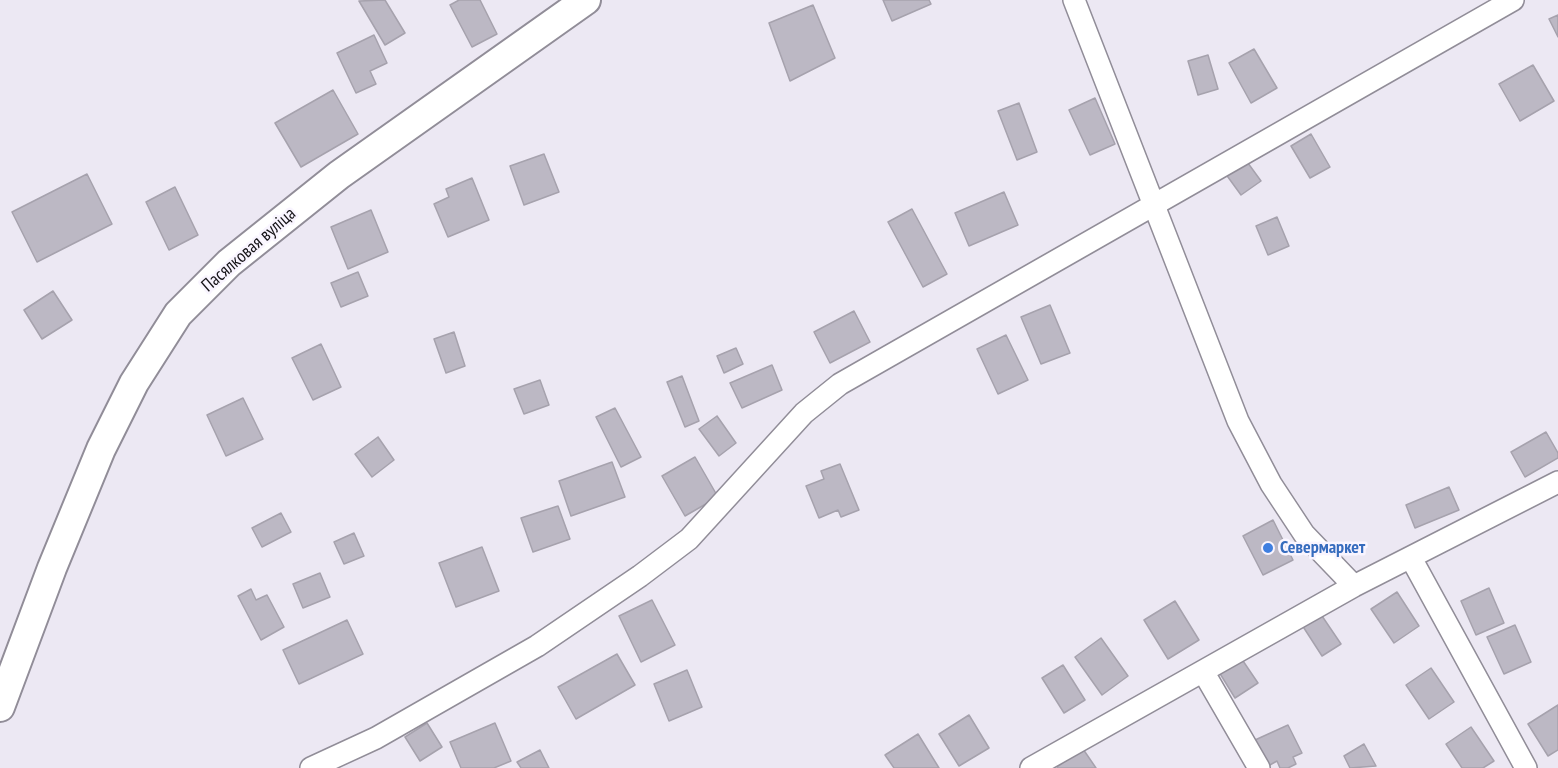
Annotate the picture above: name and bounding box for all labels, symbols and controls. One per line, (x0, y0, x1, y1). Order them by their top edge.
street label: Пасялковая вуліца (198, 203, 300, 297)
place label: Севермаркет (1280, 537, 1365, 559)
marker: Севермаркет (1261, 541, 1275, 555)

